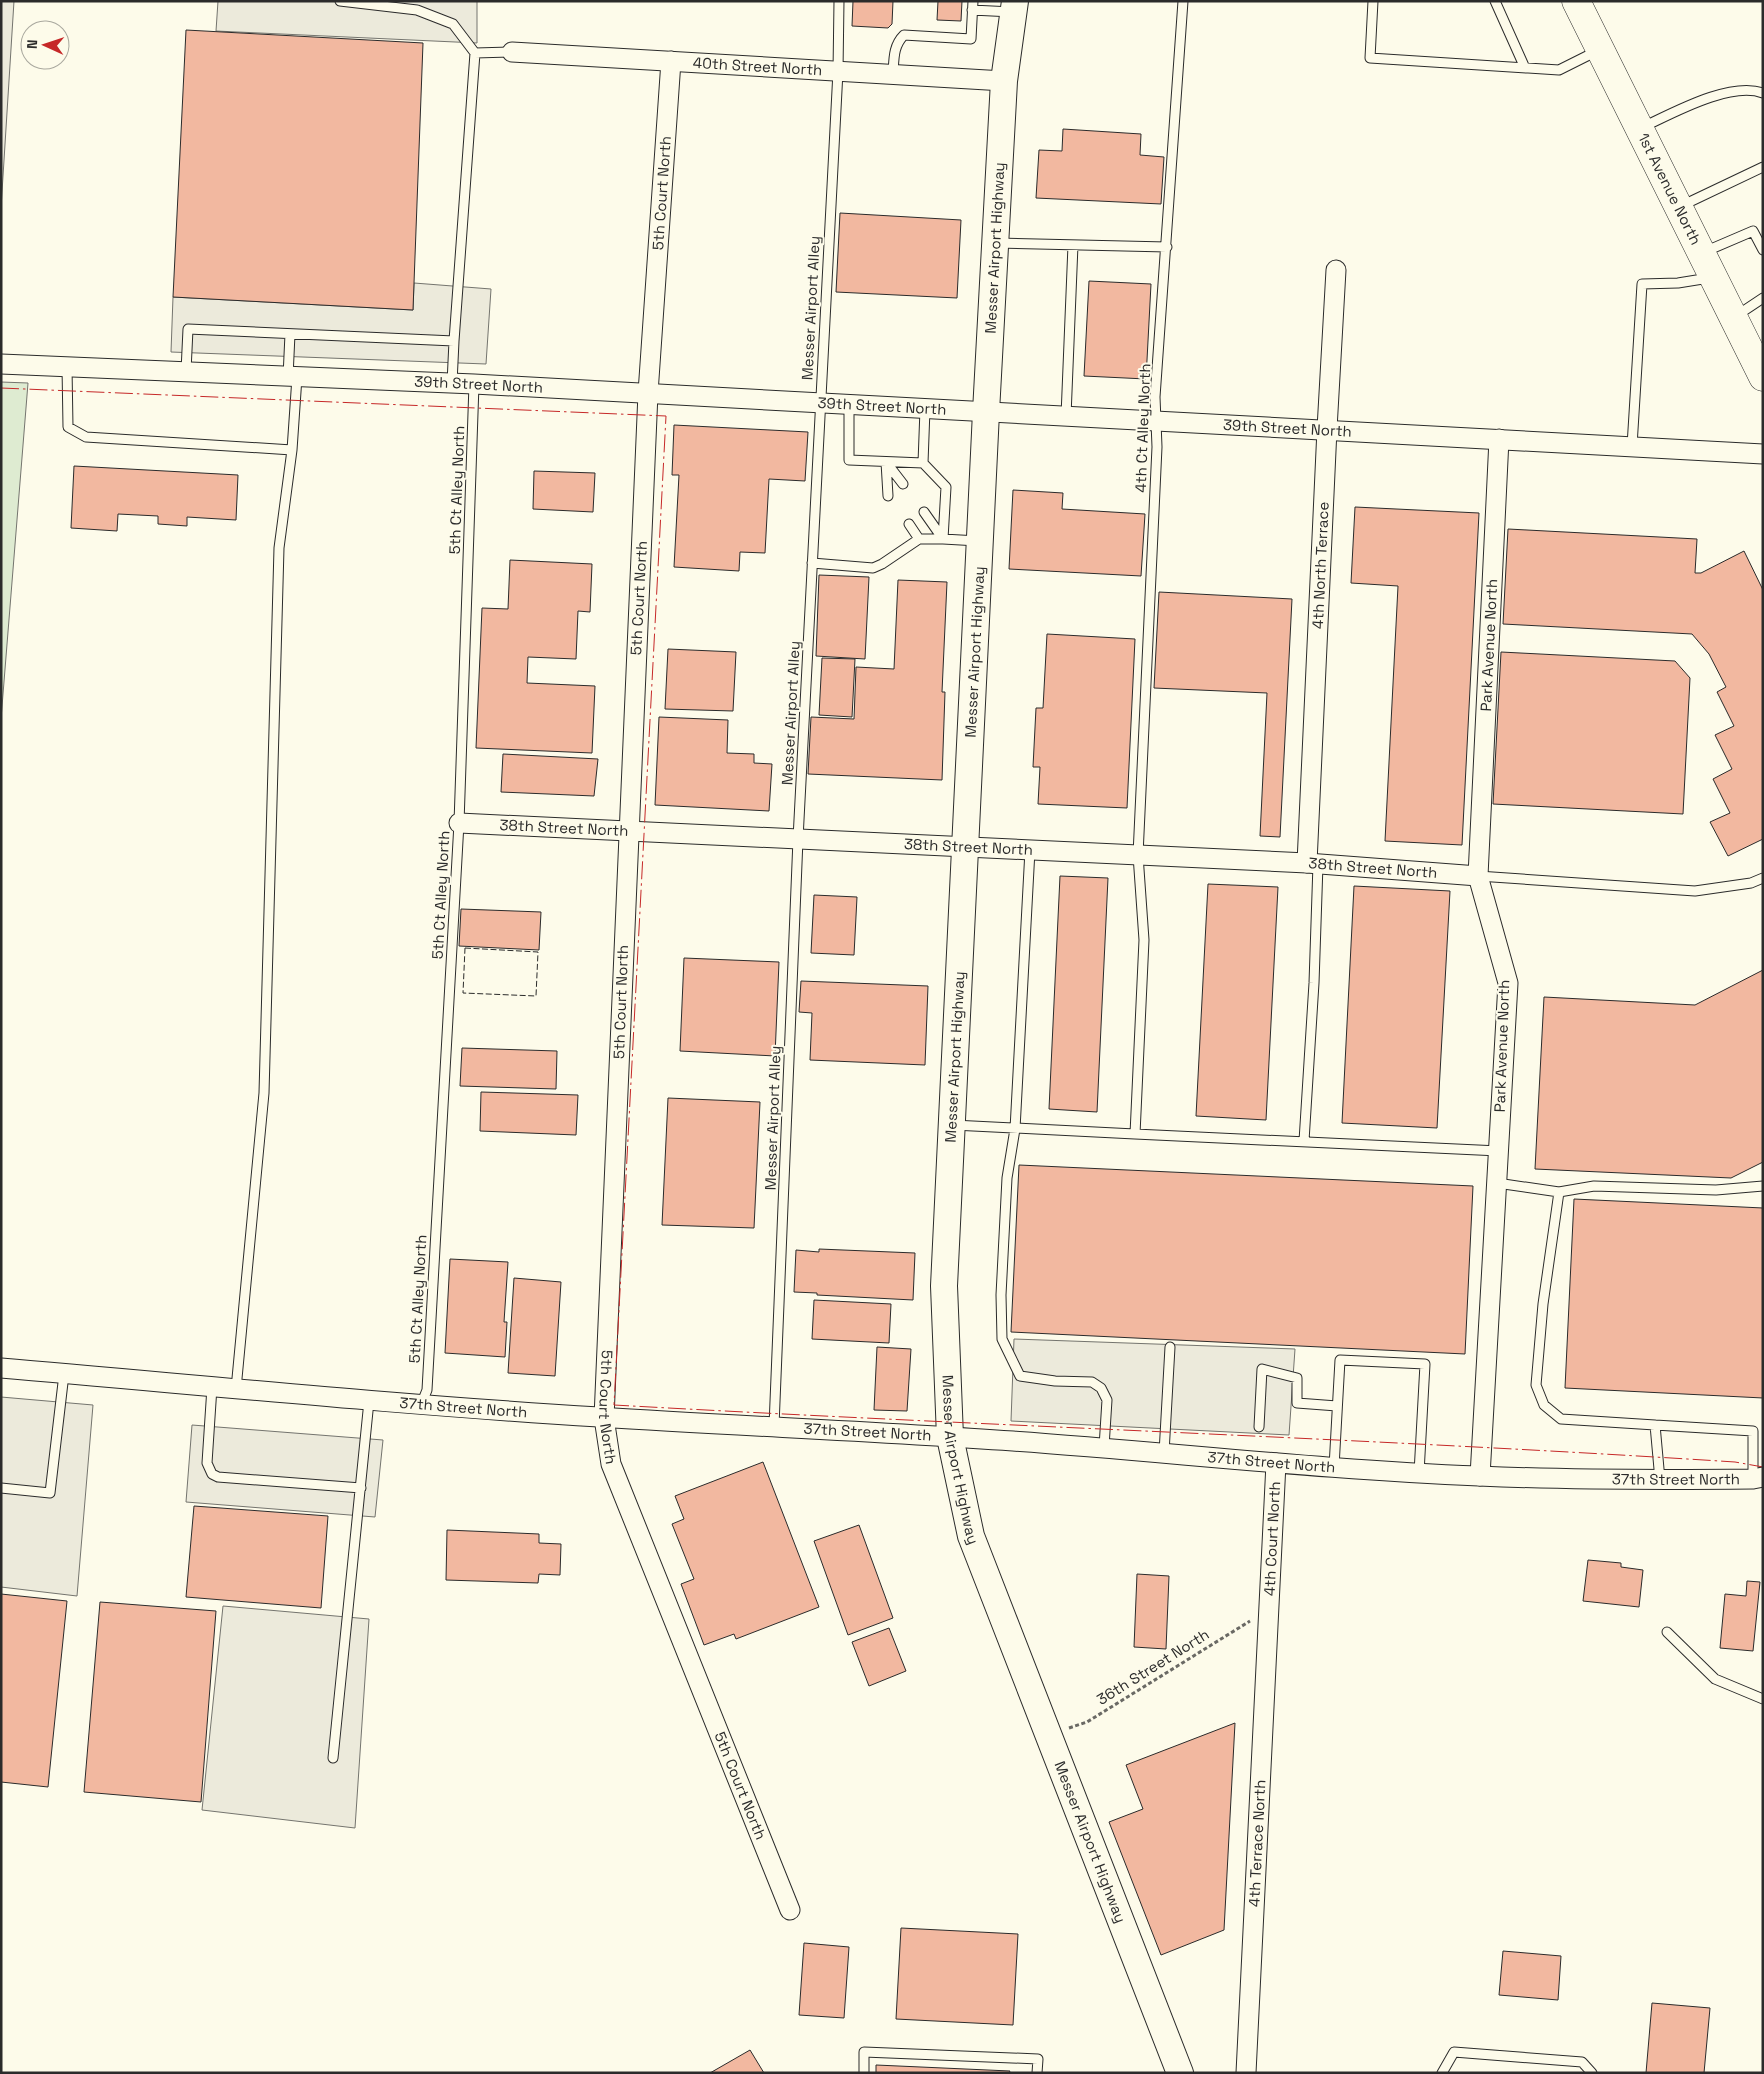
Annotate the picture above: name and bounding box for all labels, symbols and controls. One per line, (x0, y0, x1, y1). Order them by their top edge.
north arrow (20, 20, 70, 70)
text: N (23, 39, 41, 49)
street label: 40th Street North (692, 53, 823, 79)
street label: 1st Avenue North (1634, 130, 1706, 248)
street label: 5th Court North (648, 135, 675, 251)
street label: Messer Airport Highway (981, 162, 1008, 334)
street label: Messer Airport Alley (797, 235, 824, 381)
street label: 4th Ct Alley North (1131, 363, 1154, 493)
street label: 39th Street North (414, 371, 544, 397)
street label: 39th Street North (817, 393, 947, 419)
street label: 39th Street North (1222, 415, 1352, 441)
street label: 5th Ct Alley North (445, 425, 468, 555)
street label: 4th North Terrace (1308, 501, 1333, 629)
street label: 5th Court North (626, 540, 651, 656)
street label: Messer Airport Highway (961, 566, 988, 738)
street label: Park Avenue North (1476, 578, 1501, 712)
street label: Messer Airport Alley (777, 640, 804, 786)
street label: 38th Street North (499, 815, 629, 840)
street label: 5th Ct Alley North (428, 830, 453, 960)
street label: 38th Street North (904, 834, 1033, 859)
street label: 38th Street North (1308, 853, 1438, 882)
street label: 5th Court North (609, 944, 632, 1059)
street label: Messer Airport Highway (941, 971, 968, 1143)
street label: Park Avenue North (1490, 979, 1513, 1113)
street label: Messer Airport Alley (760, 1045, 785, 1191)
street label: 5th Ct Alley North (405, 1234, 430, 1364)
street label: 5th Court North (595, 1350, 621, 1465)
street label: Messer Airport Highway (939, 1374, 983, 1547)
street label: 37th Street North (399, 1393, 528, 1421)
street label: 37th Street North (803, 1419, 932, 1445)
street label: 37th Street North (1207, 1447, 1336, 1477)
street label: 37th Street North (1612, 1469, 1740, 1489)
street label: 4th Court North (1259, 1481, 1284, 1596)
street label: 36th Street North (1093, 1624, 1212, 1709)
street label: 5th Court North (710, 1729, 771, 1842)
street label: Messer Airport Highway (1051, 1758, 1131, 1925)
street label: 4th Terrace North (1244, 1779, 1269, 1907)

